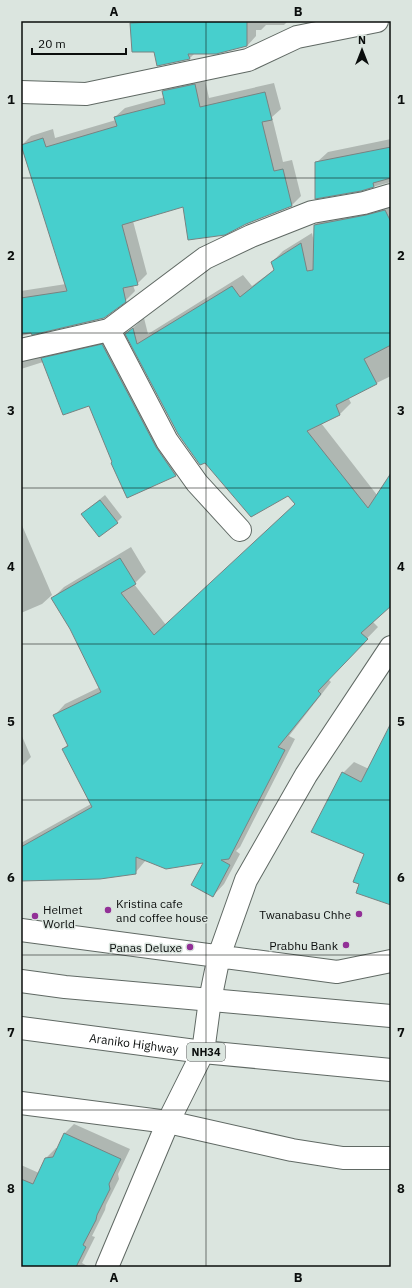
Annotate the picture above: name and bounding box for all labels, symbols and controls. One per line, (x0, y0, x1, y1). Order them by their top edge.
text: A (110, 3, 119, 20)
text: B (294, 3, 303, 20)
scale bar (32, 30, 126, 56)
north arrow (342, 30, 382, 70)
text: N (358, 33, 366, 47)
text: 20 m (38, 36, 66, 51)
text: 1 (7, 91, 15, 108)
text: 1 (397, 91, 405, 108)
text: 2 (7, 247, 15, 264)
text: 2 (397, 247, 405, 264)
text: 3 (7, 402, 15, 419)
text: 3 (397, 402, 405, 419)
text: 4 (7, 558, 15, 575)
text: 4 (397, 558, 405, 575)
text: 5 (7, 713, 15, 730)
text: 5 (397, 713, 405, 730)
text: 6 (7, 869, 15, 886)
text: 6 (397, 869, 405, 886)
place label: Kristina cafe and coffee house (116, 896, 209, 925)
place label: Helmet World (43, 902, 83, 931)
marker: Kristina cafe and coffee house (103, 905, 113, 915)
place label: Twanabasu Chhe (259, 907, 351, 922)
marker: Twanabasu Chhe (354, 909, 364, 919)
marker: Helmet World (30, 911, 40, 921)
place label: Prabhu Bank (269, 938, 339, 953)
place label: Panas Deluxe (109, 940, 182, 955)
marker: Prabhu Bank (341, 940, 351, 950)
marker: Panas Deluxe (185, 942, 195, 952)
text: 7 (7, 1024, 15, 1041)
text: 7 (397, 1024, 405, 1041)
street label: Araniko Highway (88, 1030, 180, 1056)
road number: NH34 (187, 1043, 225, 1061)
text: 8 (7, 1180, 15, 1197)
text: 8 (397, 1180, 405, 1197)
text: A (110, 1269, 119, 1286)
text: B (294, 1269, 303, 1286)

